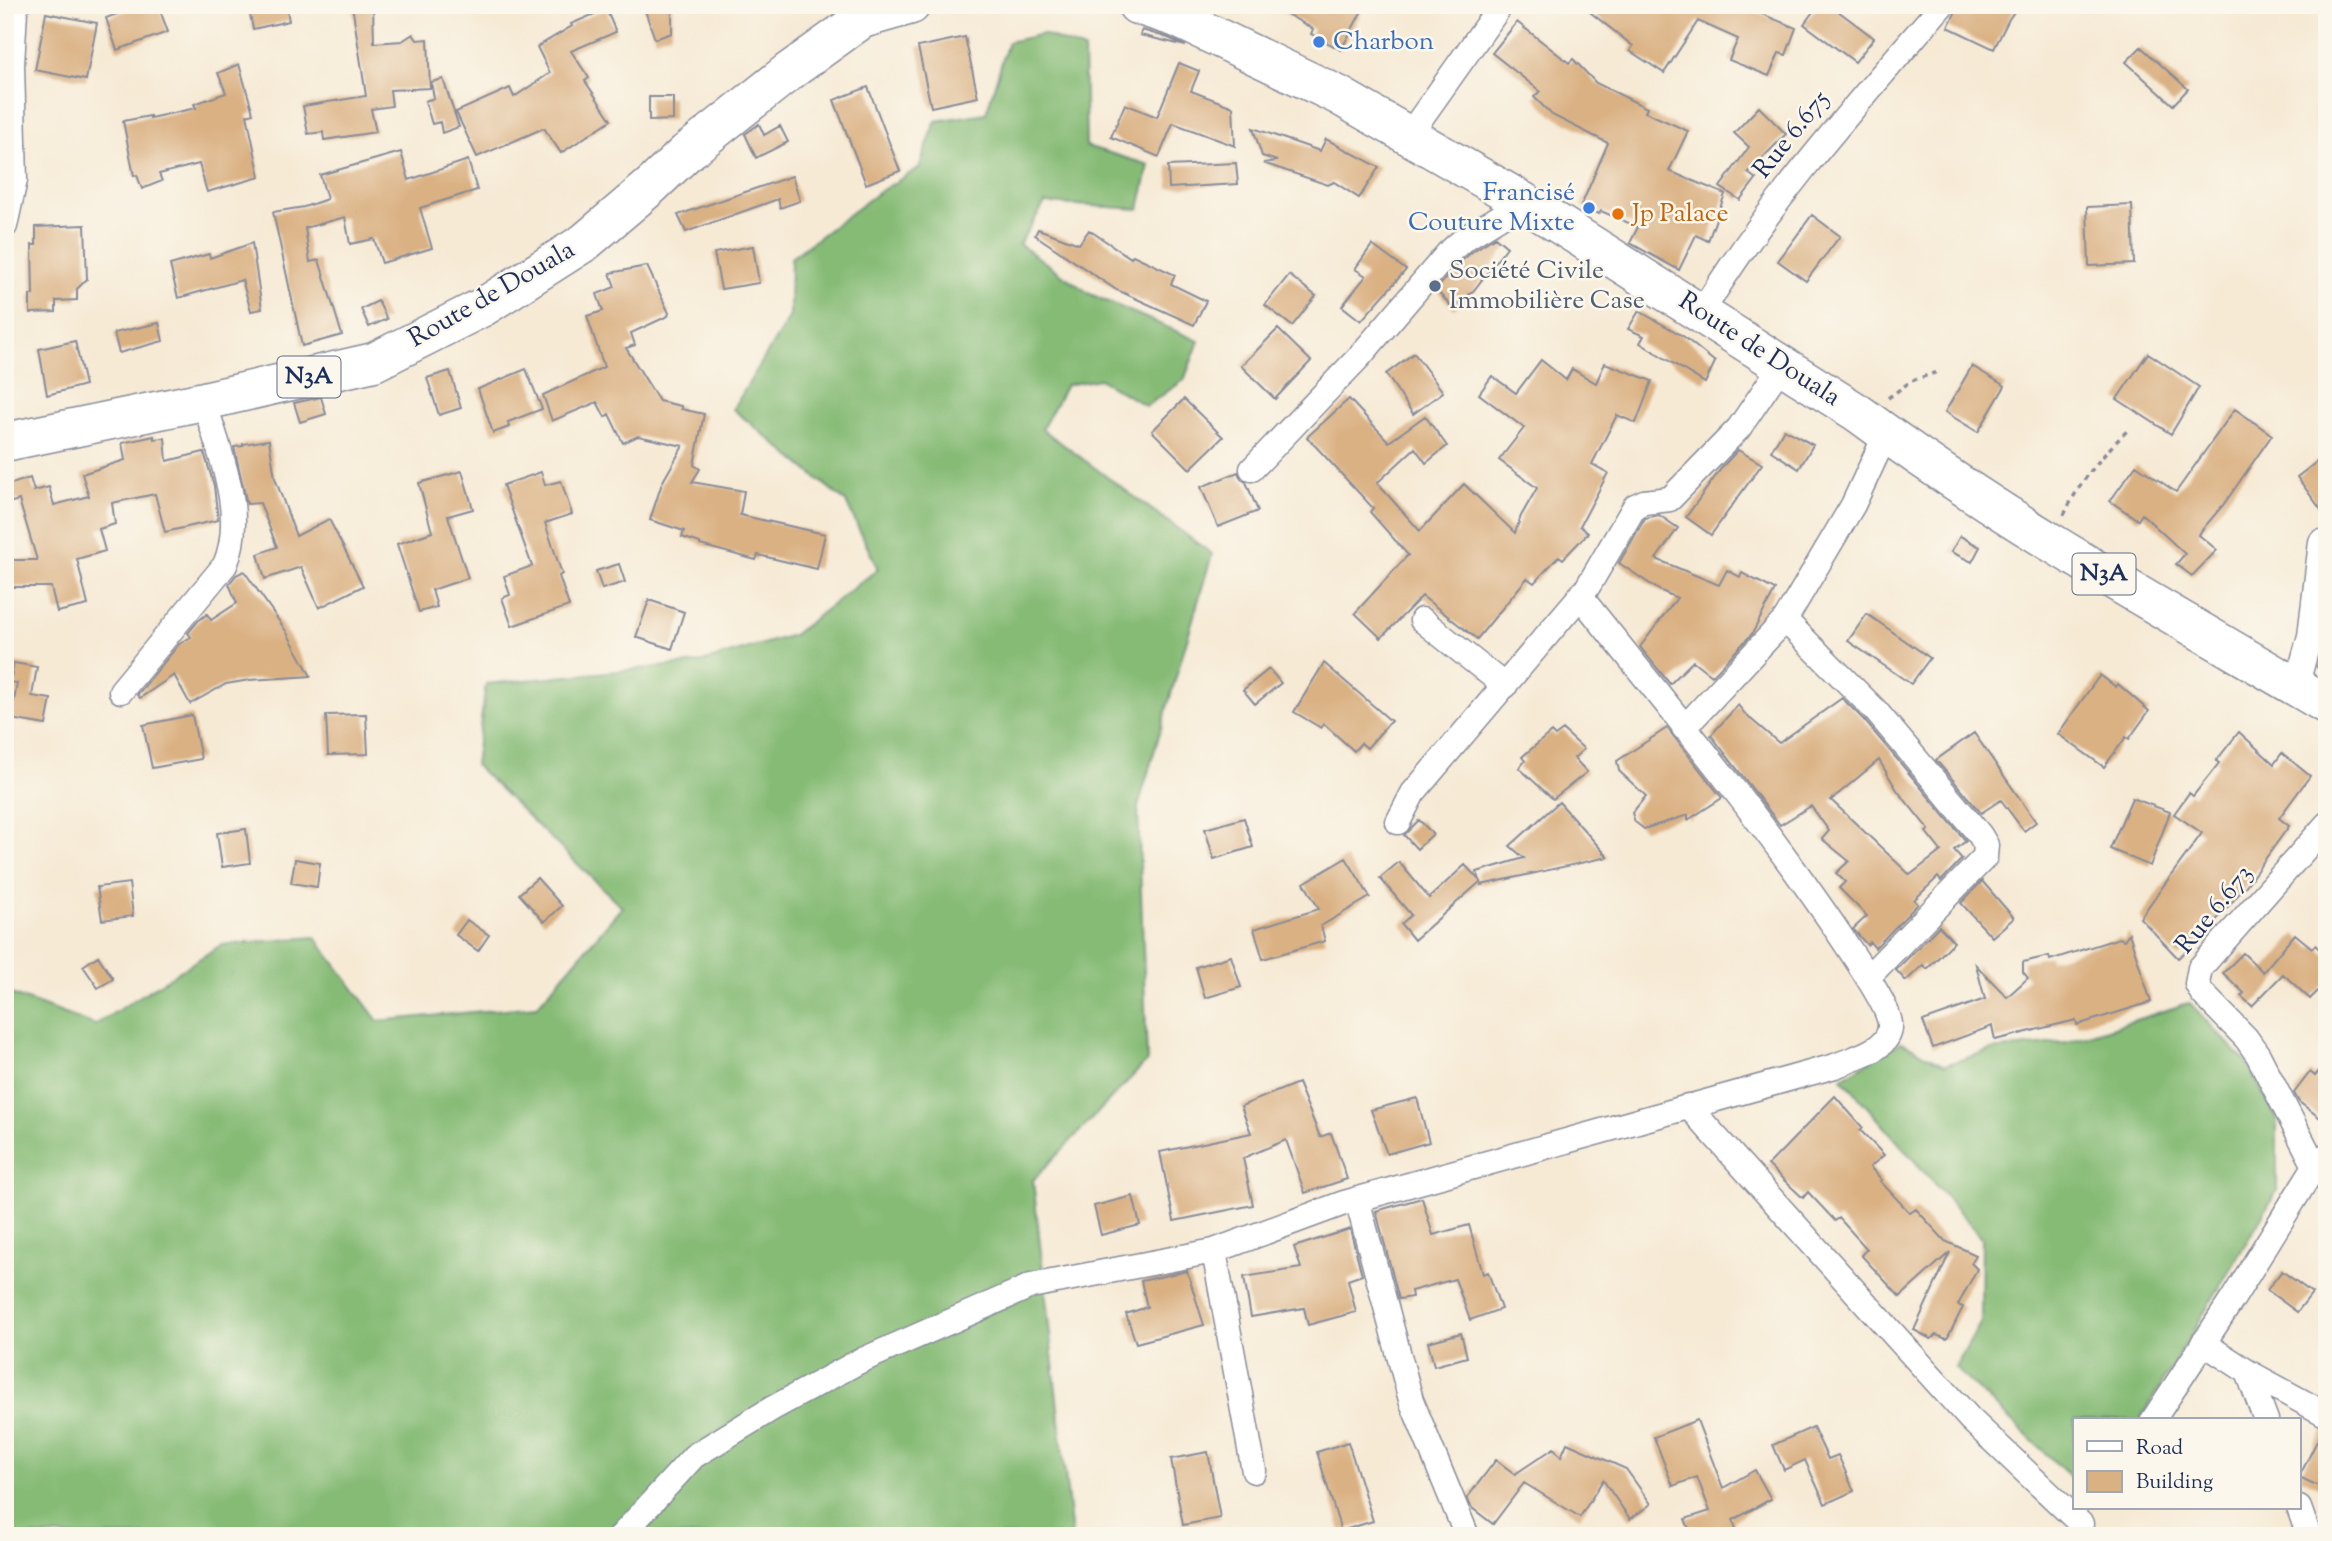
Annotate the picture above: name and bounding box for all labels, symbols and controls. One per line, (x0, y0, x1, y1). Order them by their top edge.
place label: Charbon (1333, 24, 1434, 61)
marker: Charbon (1311, 34, 1327, 50)
street label: Rue 6.675 (1745, 83, 1839, 187)
place label: Francisé Couture Mixte (1408, 175, 1575, 242)
place label: Jp Palace (1630, 196, 1729, 233)
marker: Francisé Couture Mixte (1581, 200, 1597, 216)
marker: Jp Palace (1610, 206, 1626, 222)
street label: Route de Douala (402, 232, 582, 358)
place label: Société Civile Immobilière Case (1449, 253, 1645, 320)
marker: Société Civile Immobilière Case (1427, 278, 1443, 294)
street label: Route de Douala (1671, 284, 1847, 416)
road number: N3A (278, 356, 340, 398)
road number: N3A (2072, 554, 2136, 594)
street label: Rue 6.673 (2167, 857, 2263, 963)
legend (2073, 1418, 2300, 1510)
text: Road (2136, 1434, 2183, 1464)
text: Building (2136, 1468, 2213, 1498)

